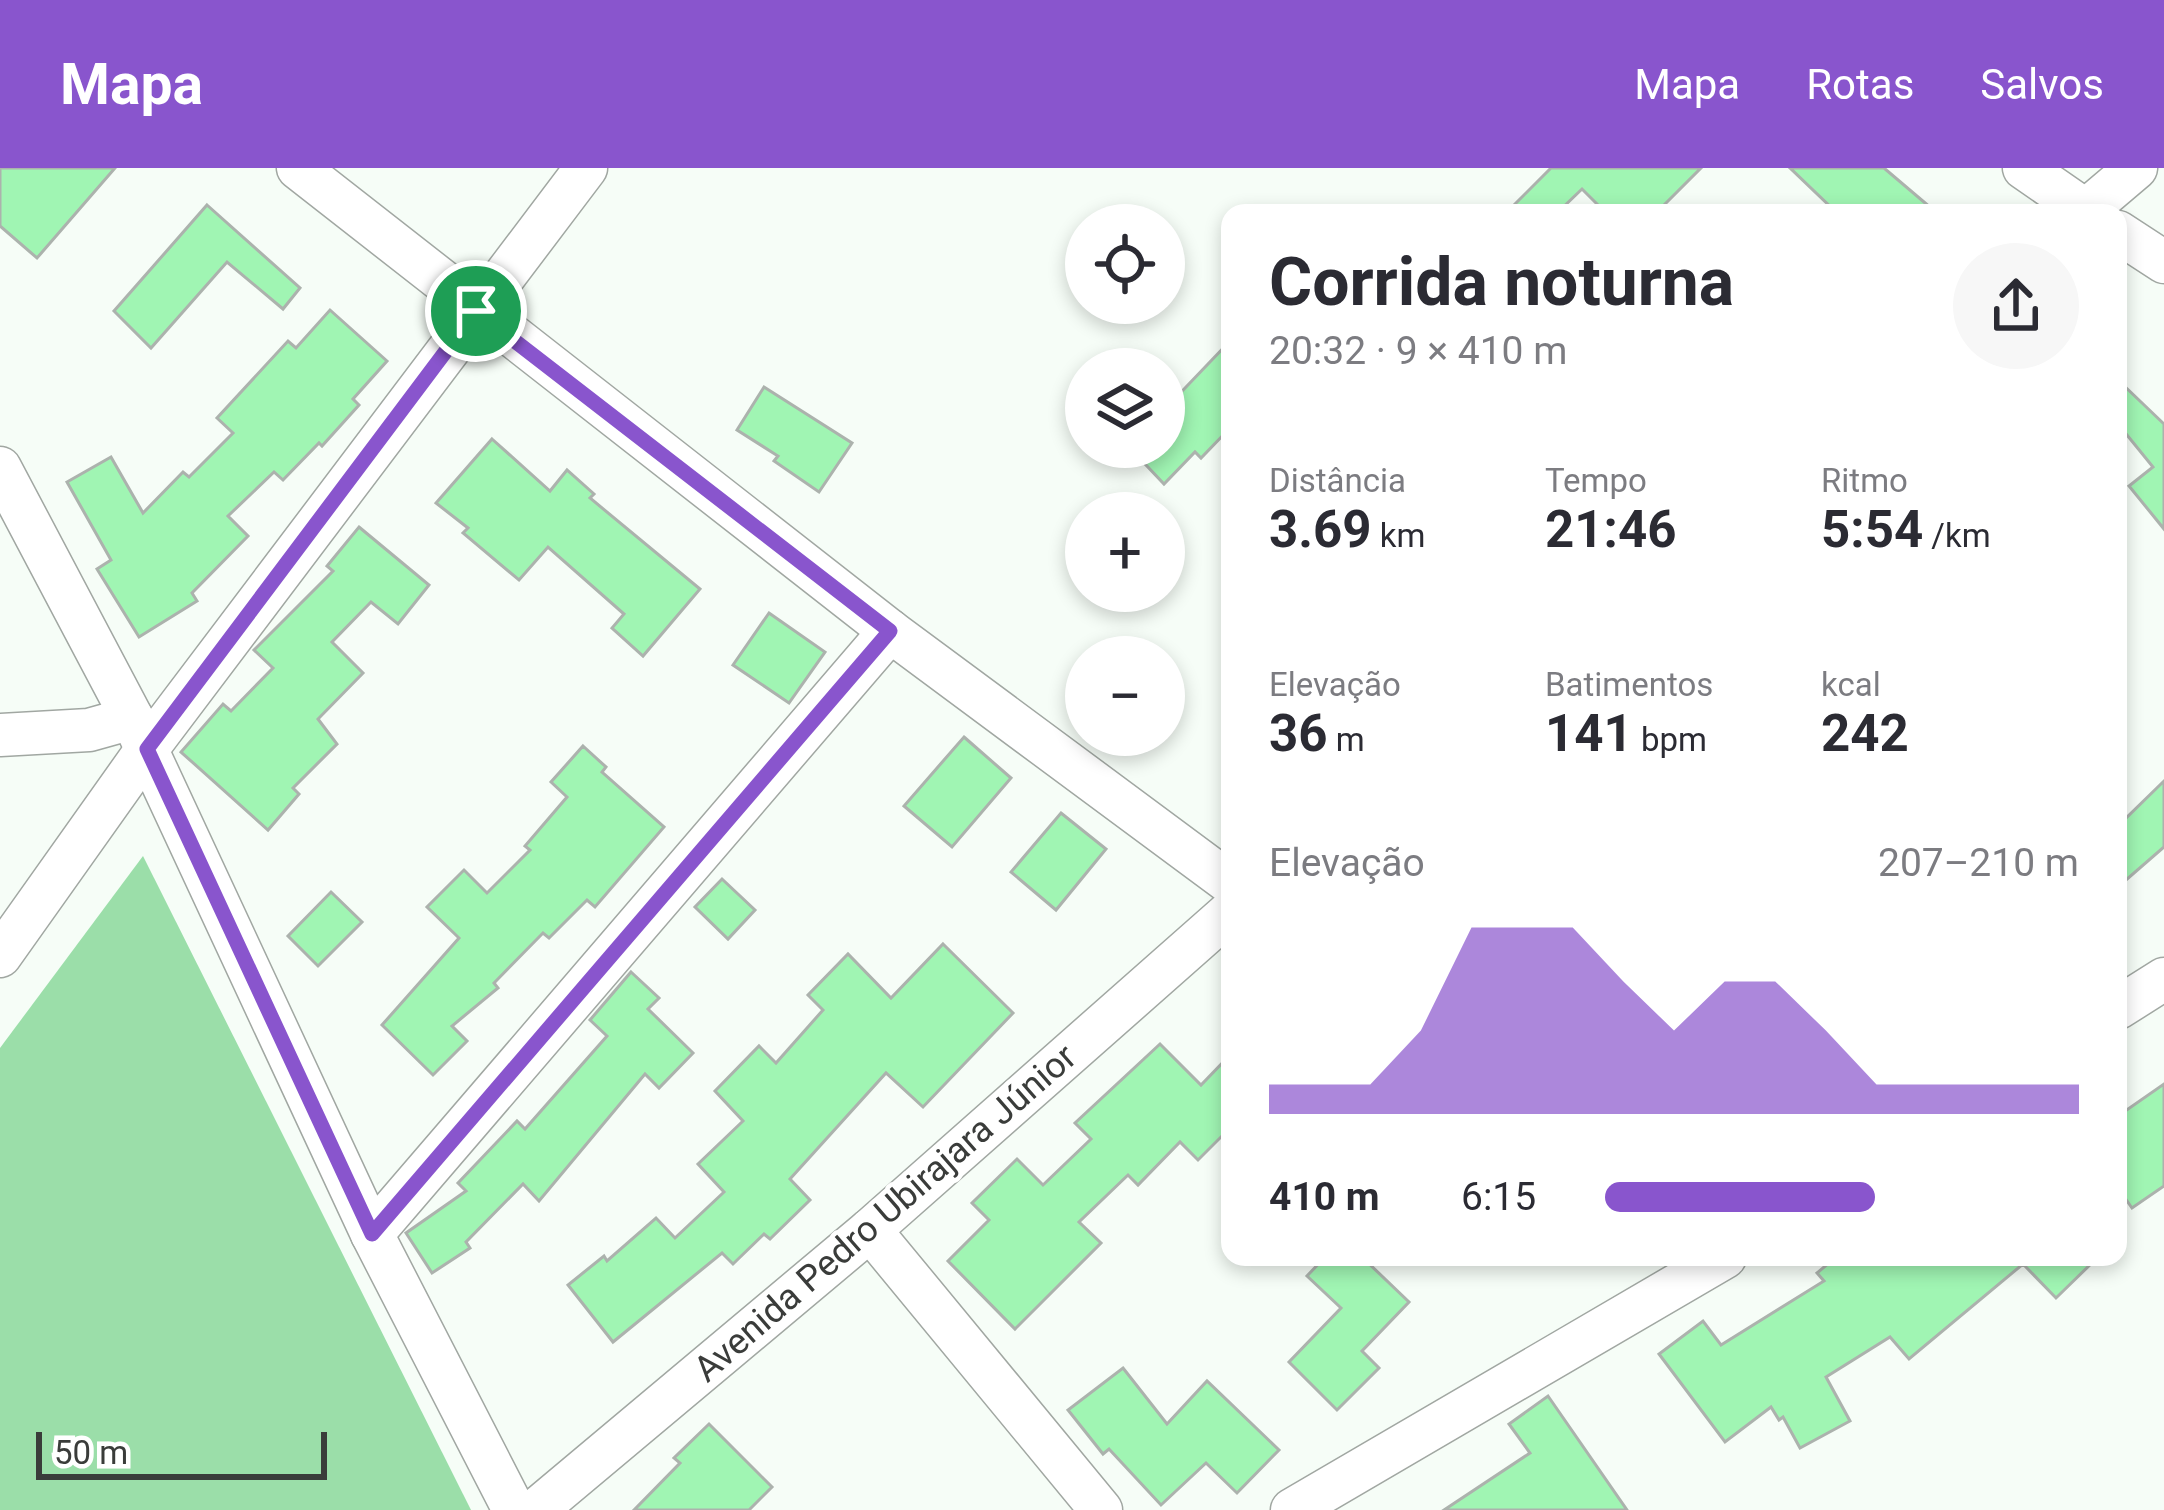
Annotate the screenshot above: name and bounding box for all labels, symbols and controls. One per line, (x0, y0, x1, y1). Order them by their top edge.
text: Mapa (60, 51, 203, 118)
text: Mapa (1634, 60, 1740, 109)
text: Rotas (1806, 60, 1914, 109)
text: Salvos (1980, 60, 2104, 109)
map controls (1065, 204, 1185, 756)
button: locate (1065, 204, 1185, 324)
button: share (1953, 243, 2079, 369)
text: Corrida noturna (1269, 244, 1734, 321)
pin (425, 260, 527, 362)
icon: arrive (443, 278, 509, 344)
text: 20:32 · 9 × 410 m (1269, 328, 1567, 374)
button: layers (1065, 348, 1185, 468)
text: Distância (1269, 461, 1406, 500)
text: Tempo (1545, 461, 1647, 500)
text: Ritmo (1821, 461, 1908, 500)
button: + (1065, 492, 1185, 612)
text: 3.69 (1269, 500, 1372, 559)
text: 21:46 (1545, 500, 1676, 559)
text: 5:54 (1821, 500, 1923, 559)
text: km (1372, 516, 1425, 555)
text: /km (1923, 516, 1991, 555)
button: − (1065, 636, 1185, 756)
text: Elevação (1269, 665, 1401, 704)
text: Batimentos (1545, 665, 1713, 704)
text: kcal (1821, 665, 1881, 704)
text: 36 (1269, 704, 1328, 763)
text: 141 (1545, 704, 1633, 763)
text: 242 (1821, 704, 1909, 763)
text: m (1328, 720, 1365, 759)
text: bpm (1633, 720, 1707, 759)
text: Elevação (1269, 840, 1425, 886)
text: 207–210 m (1878, 840, 2079, 886)
street label: Avenida Pedro Ubirajara Júnior (685, 1036, 1085, 1390)
text: 410 m (1269, 1174, 1380, 1220)
text: 6:15 (1461, 1174, 1536, 1220)
scale bar (36, 1426, 327, 1479)
text: 50 m (54, 1433, 128, 1472)

